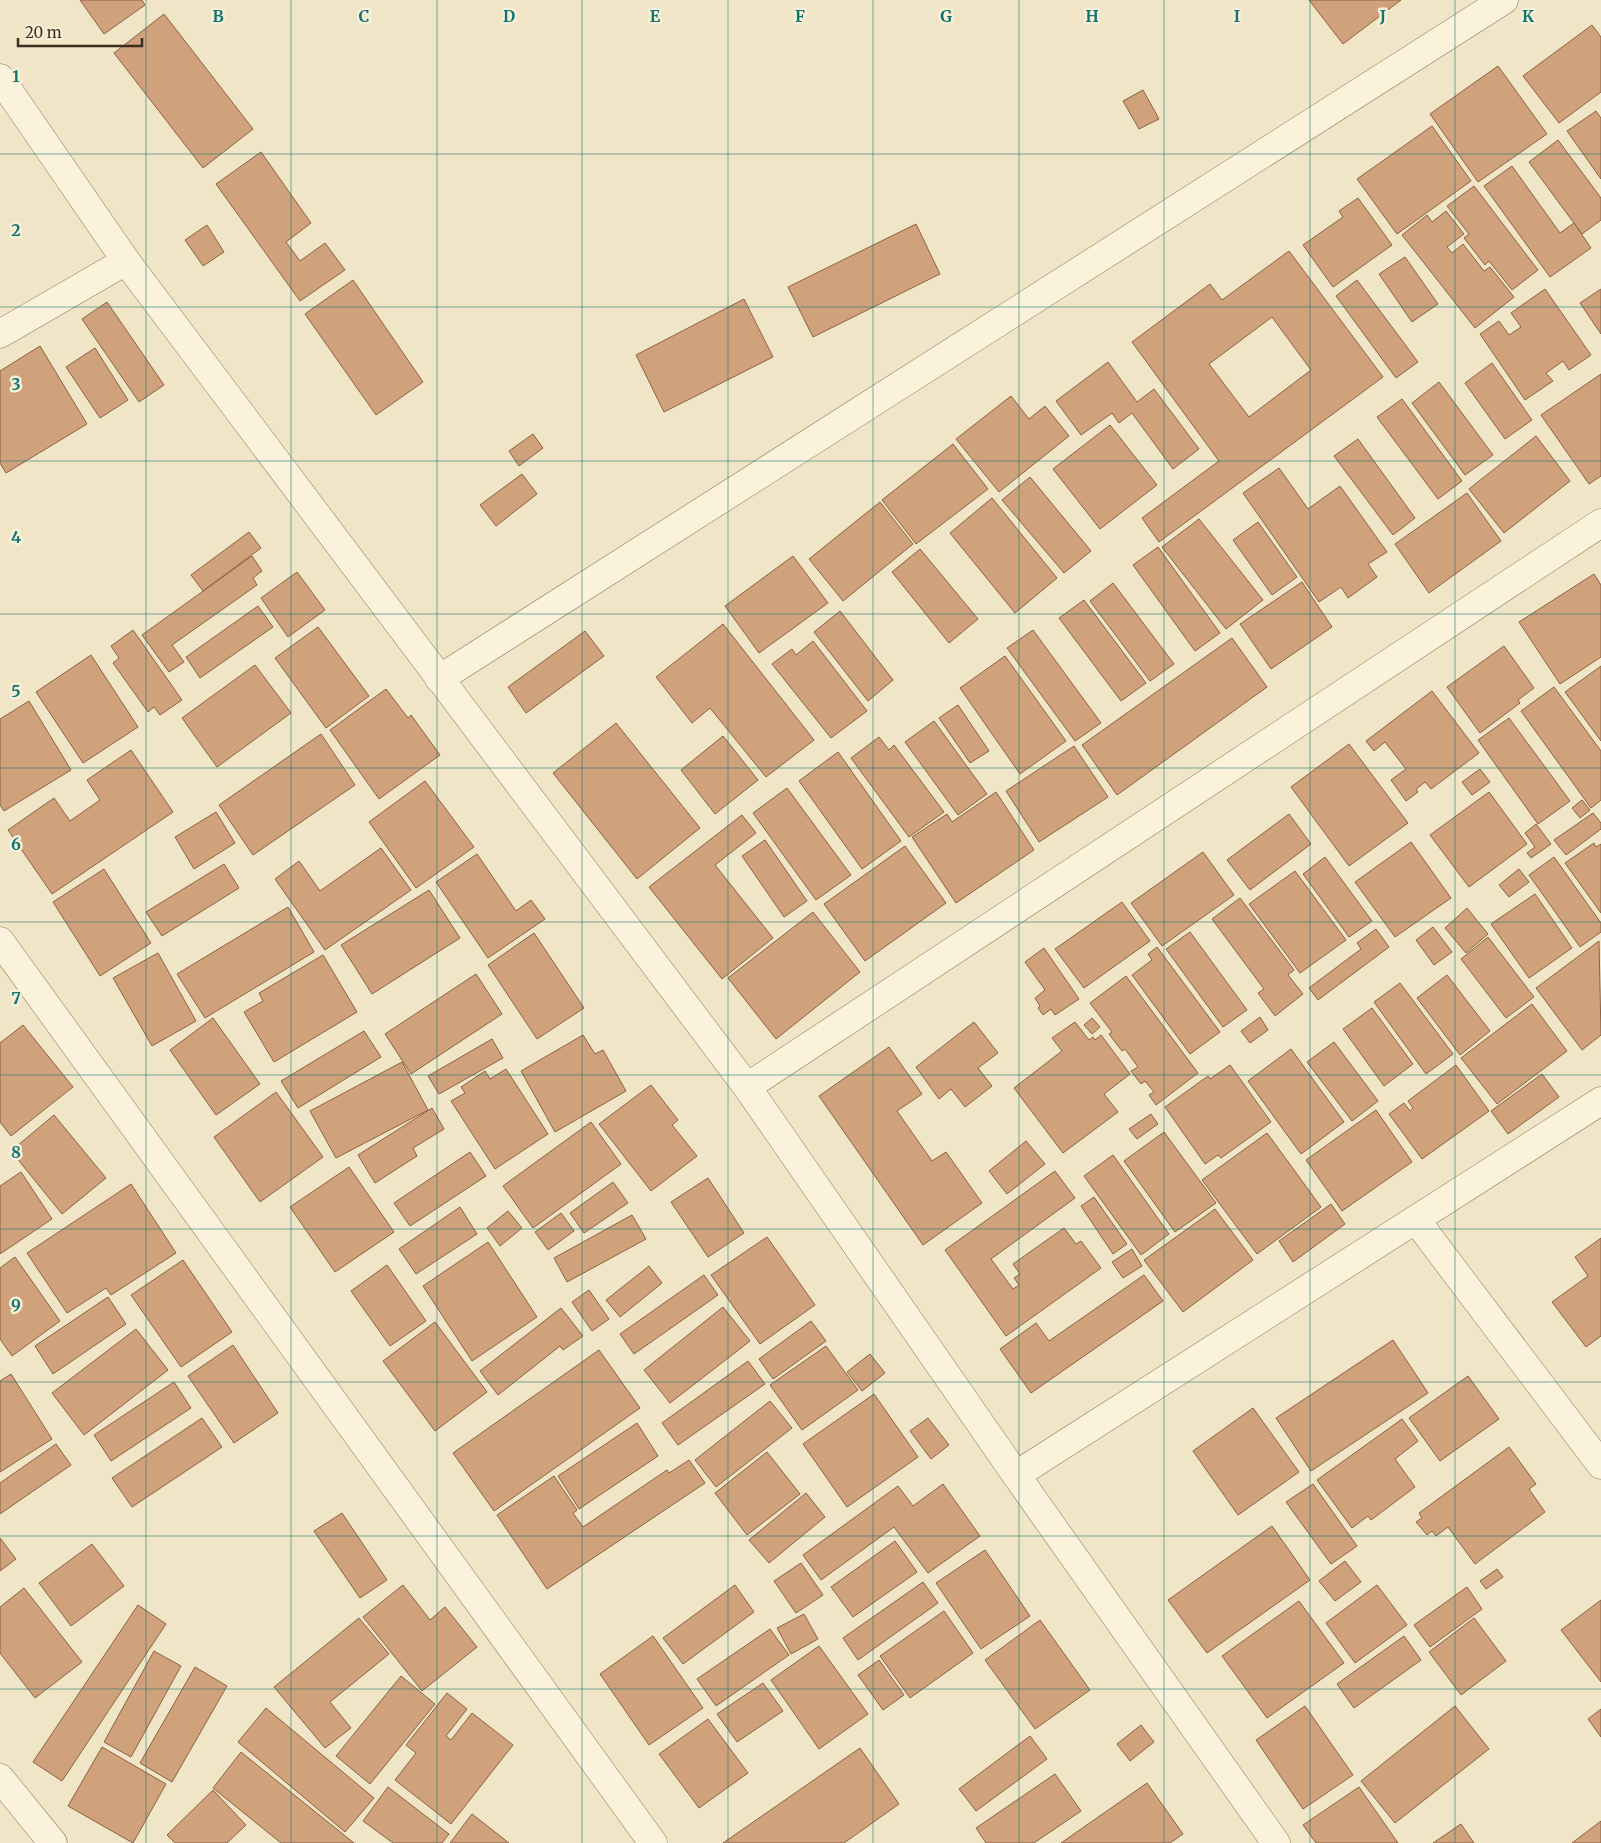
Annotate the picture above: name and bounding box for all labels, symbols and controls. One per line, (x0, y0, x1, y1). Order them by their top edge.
text: B (212, 6, 224, 26)
text: C (359, 6, 369, 26)
text: D (503, 6, 515, 26)
text: E (650, 6, 661, 26)
text: F (795, 6, 805, 26)
text: G (940, 6, 952, 26)
text: H (1085, 6, 1099, 26)
text: I (1234, 6, 1240, 26)
text: J (1379, 6, 1386, 26)
text: K (1522, 6, 1534, 26)
scale bar (18, 15, 141, 47)
text: 20 m (25, 23, 62, 42)
text: 1 (12, 66, 20, 86)
text: 2 (11, 220, 21, 240)
text: 3 (11, 374, 21, 394)
text: 4 (11, 527, 21, 547)
text: 5 (11, 681, 21, 701)
text: 6 (11, 834, 21, 854)
text: 7 (11, 988, 21, 1008)
text: 8 (11, 1142, 21, 1162)
text: 9 (11, 1295, 21, 1315)

